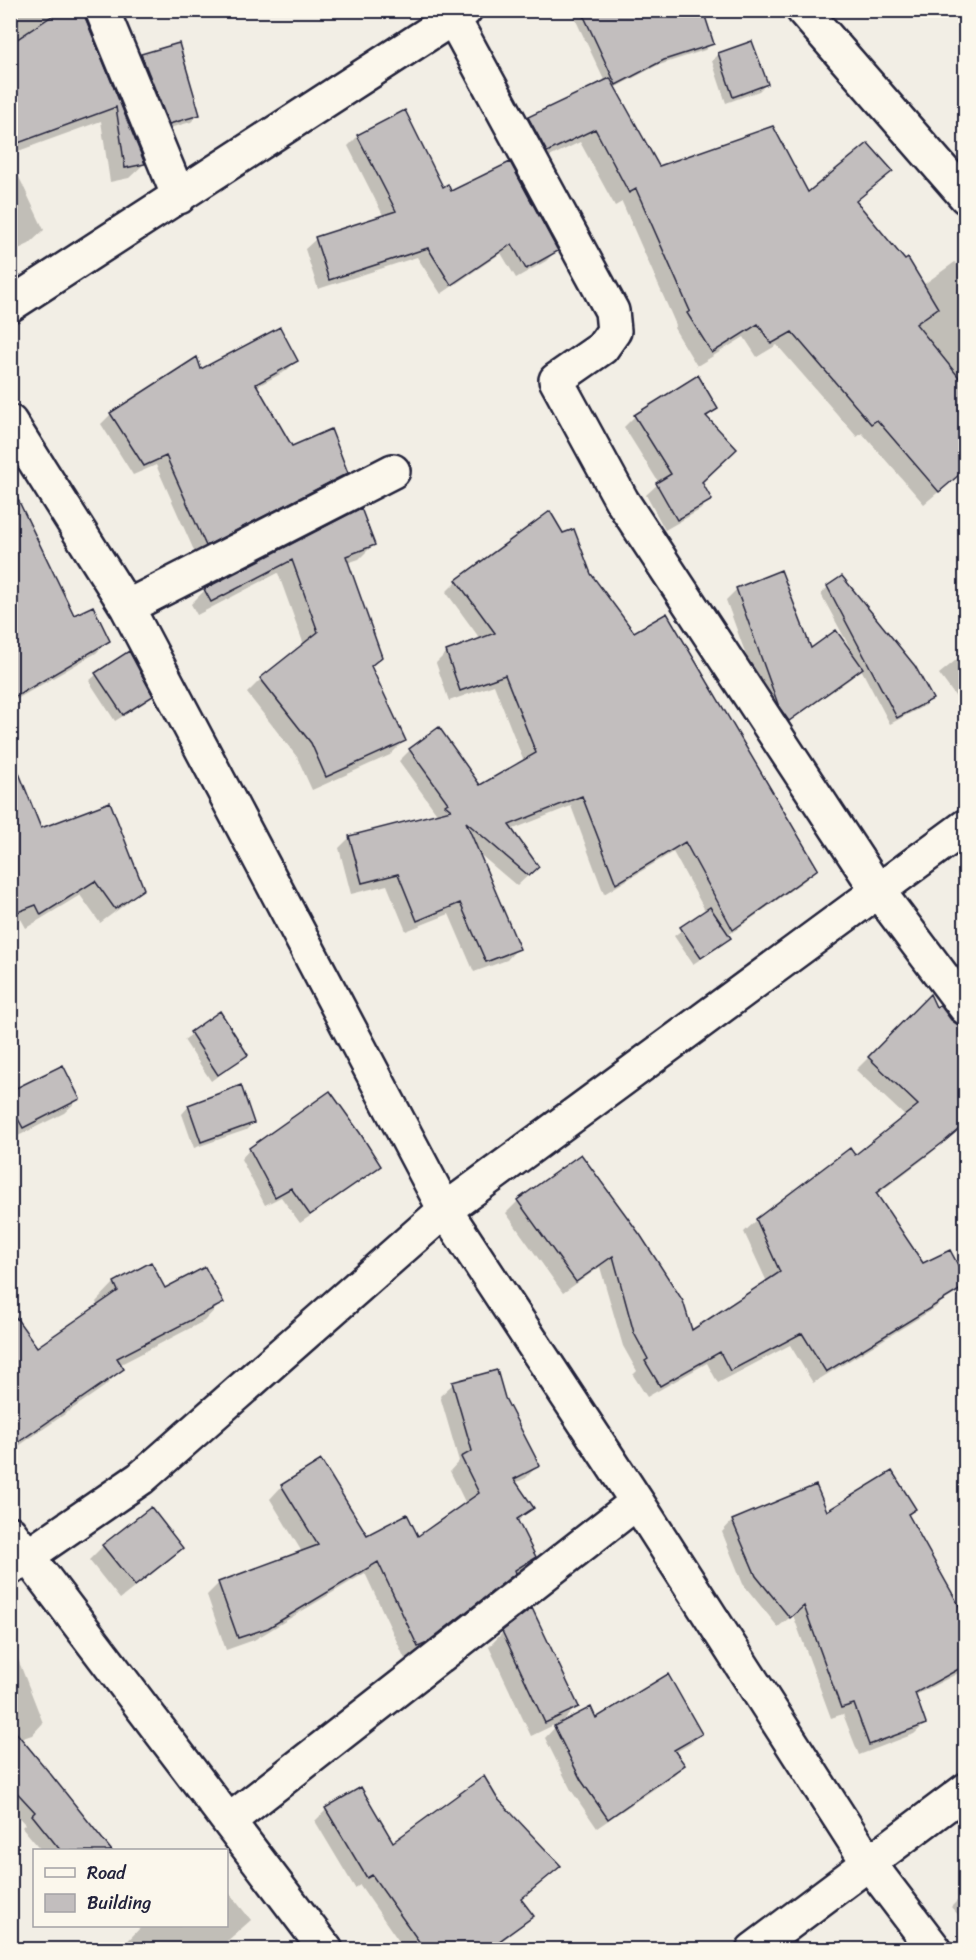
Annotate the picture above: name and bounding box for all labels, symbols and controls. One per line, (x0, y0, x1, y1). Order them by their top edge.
legend (33, 1849, 228, 1927)
text: Road (87, 1857, 127, 1889)
text: Building (87, 1887, 151, 1919)

